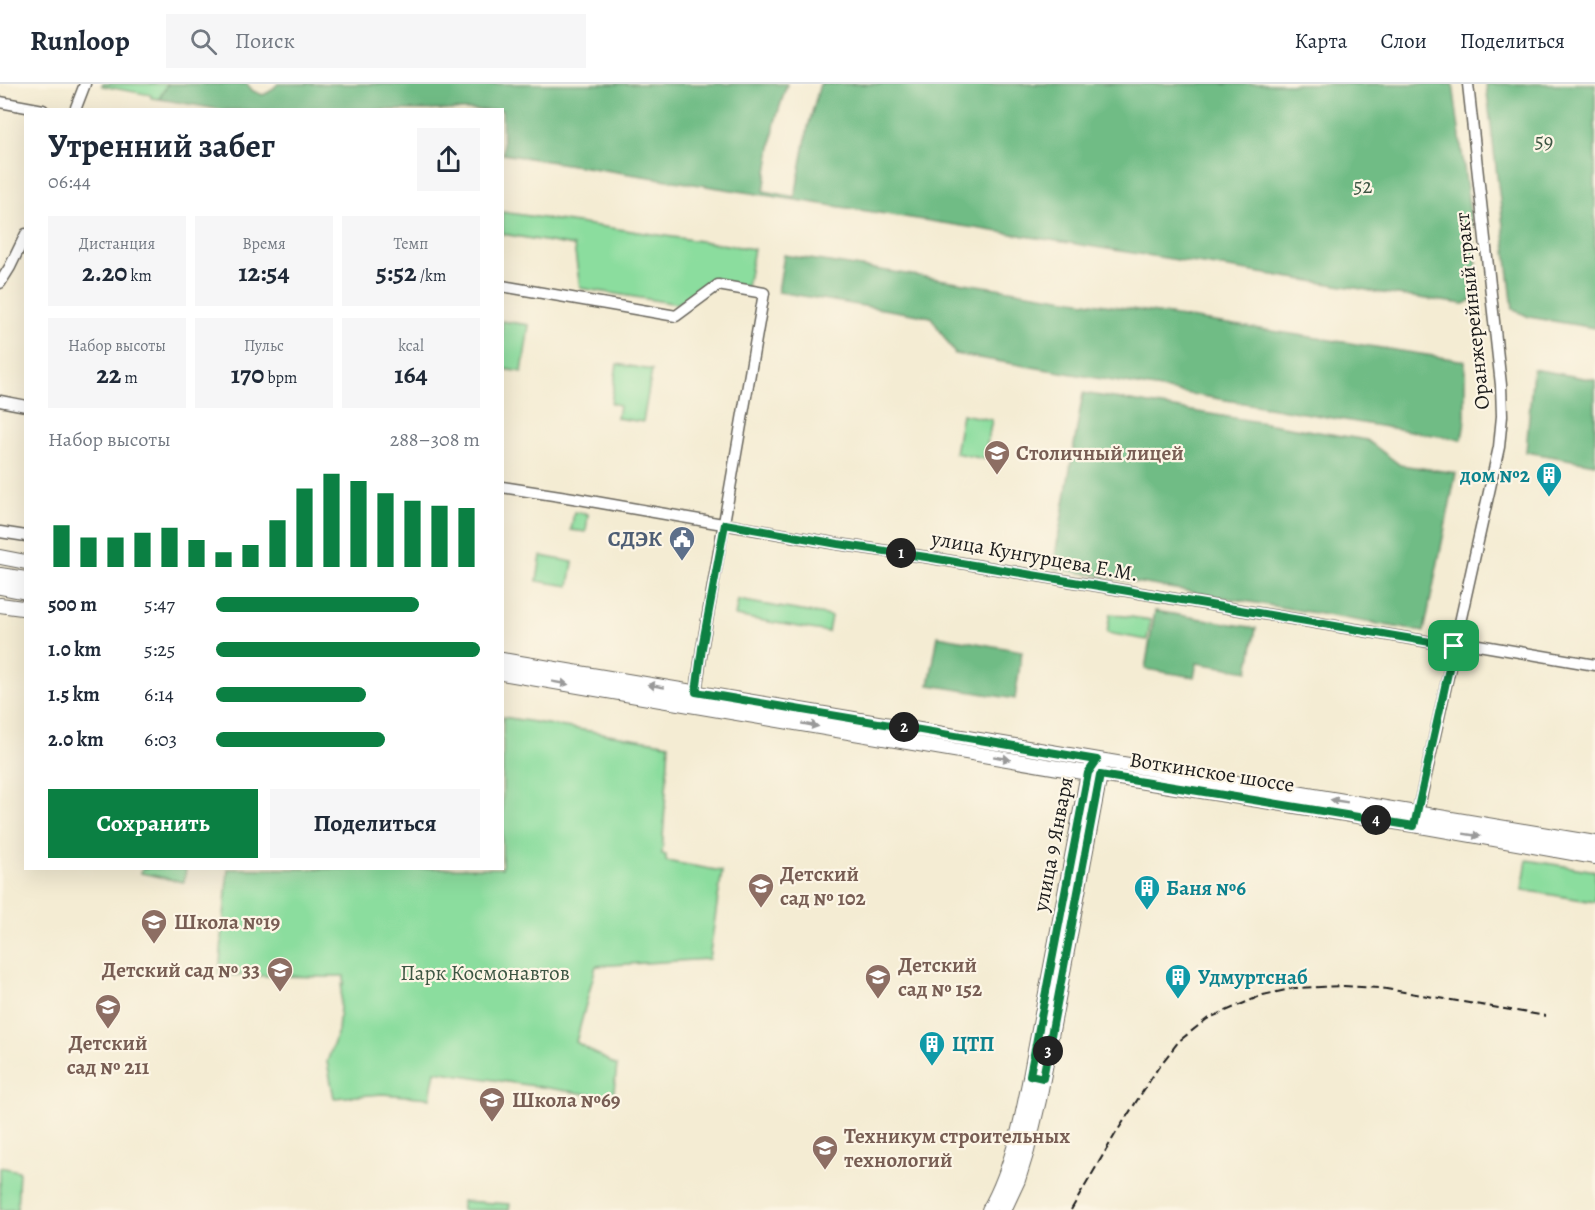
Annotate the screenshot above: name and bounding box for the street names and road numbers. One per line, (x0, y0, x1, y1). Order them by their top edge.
street label: Оранжерейный тракт (1448, 211, 1496, 411)
street label: улица Кунгурцева Е.М. (928, 524, 1141, 588)
street label: Воткинское шоссе (1128, 745, 1296, 799)
street label: улица 9 Января (1026, 774, 1080, 915)

